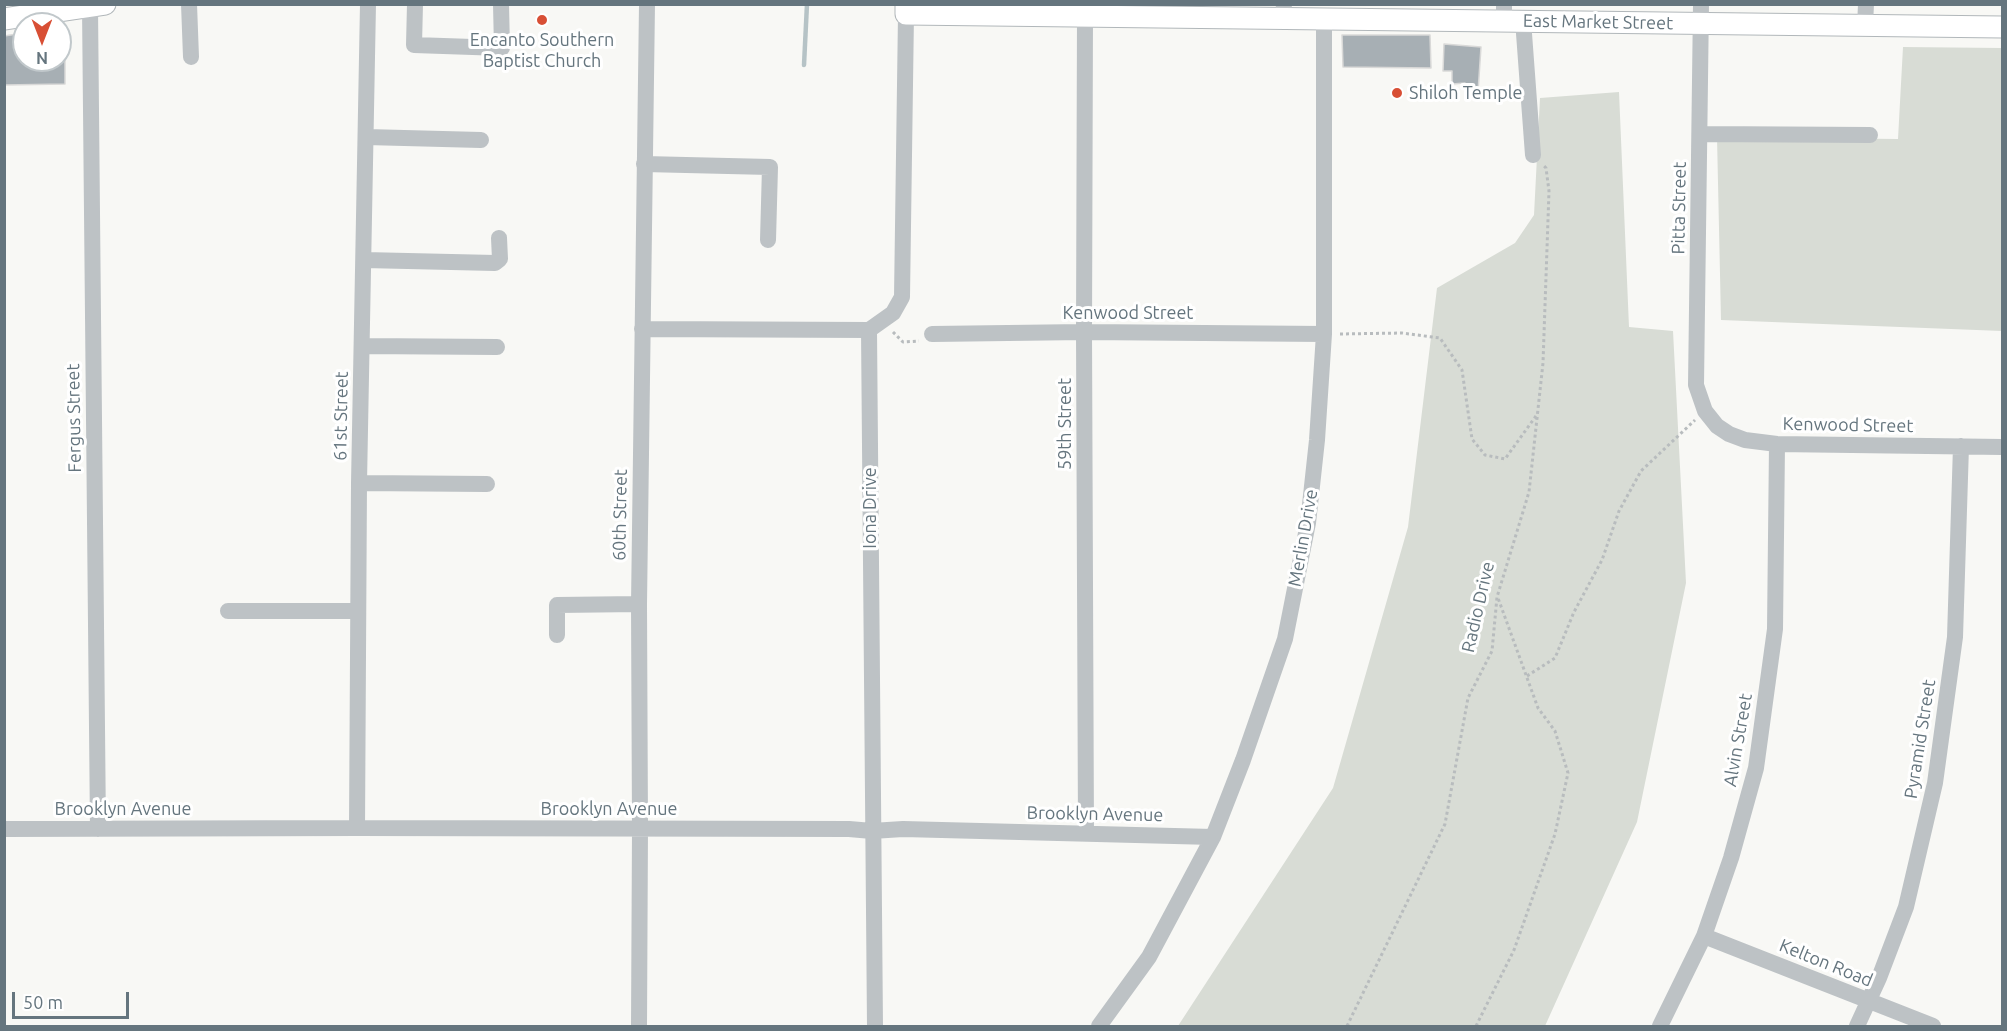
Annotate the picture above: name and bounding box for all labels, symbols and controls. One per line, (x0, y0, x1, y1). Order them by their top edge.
street label: East Market Street (1523, 10, 1673, 34)
north arrow (12, 12, 72, 72)
marker: Encanto Southern Baptist Church (535, 13, 549, 27)
place label: Encanto Southern Baptist Church (470, 29, 614, 72)
text: N (36, 49, 48, 67)
place label: Shiloh Temple (1409, 82, 1523, 104)
marker: Shiloh Temple (1390, 86, 1404, 100)
street label: Pitta Street (1667, 161, 1691, 255)
street label: Kenwood Street (1063, 302, 1193, 324)
street label: Fergus Street (62, 363, 86, 473)
street label: 61st Street (329, 371, 353, 461)
street label: 59th Street (1054, 378, 1076, 470)
street label: Kenwood Street (1782, 413, 1914, 437)
street label: Iona Drive (859, 467, 881, 549)
street label: 60th Street (608, 469, 632, 561)
street label: Merlin Drive (1284, 488, 1322, 588)
street label: Radio Drive (1457, 559, 1499, 655)
street label: Pyramid Street (1900, 678, 1940, 800)
street label: Alvin Street (1719, 692, 1757, 788)
street label: Brooklyn Avenue (55, 798, 191, 820)
street label: Brooklyn Avenue (541, 798, 677, 820)
street label: Brooklyn Avenue (1026, 802, 1164, 826)
street label: Kelton Road (1776, 934, 1876, 992)
scale bar (15, 980, 132, 1018)
text: 50 m (23, 992, 63, 1012)

